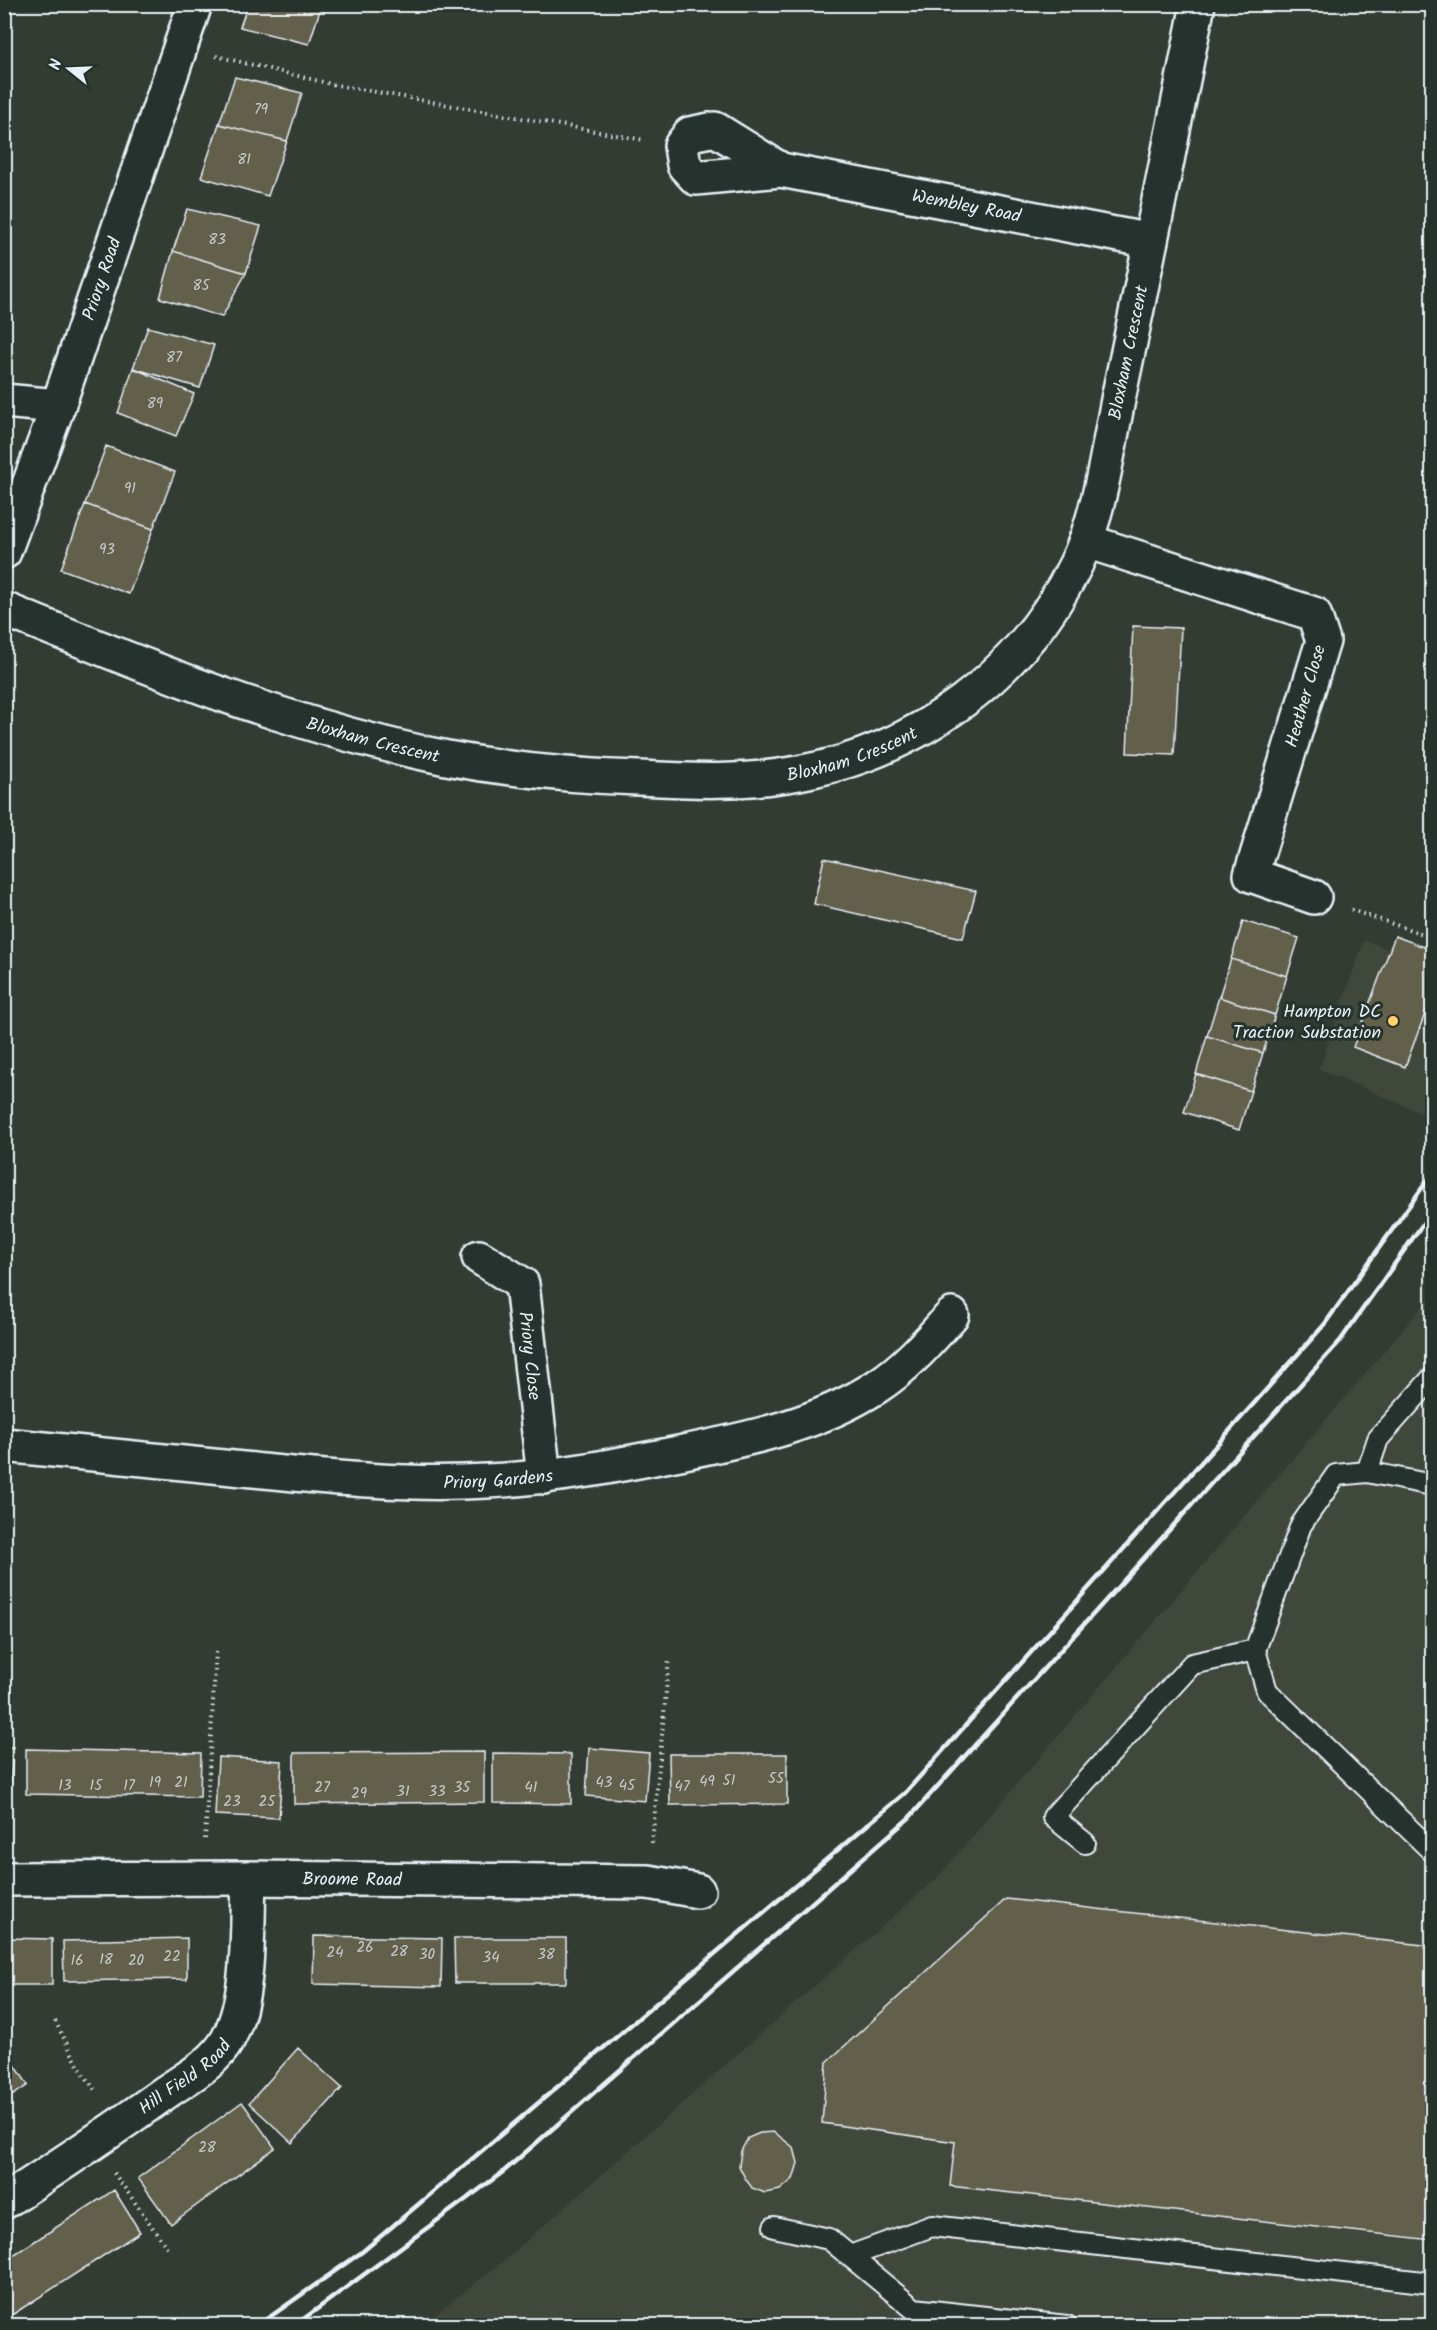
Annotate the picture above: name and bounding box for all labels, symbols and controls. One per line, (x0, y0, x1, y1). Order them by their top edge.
north arrow (39, 39, 99, 99)
text: N (43, 56, 70, 73)
house number: 79 (254, 98, 269, 122)
house number: 81 (237, 148, 251, 172)
street label: Wembley Road (909, 182, 1024, 232)
house number: 83 (208, 228, 226, 252)
street label: Priory Road (75, 233, 131, 325)
house number: 85 (192, 274, 210, 298)
street label: Bloxham Crescent (1101, 282, 1158, 422)
house number: 87 (166, 346, 183, 370)
house number: 89 (147, 392, 164, 416)
house number: 91 (124, 477, 136, 501)
house number: 93 (99, 538, 115, 562)
street label: Heather Close (1278, 642, 1335, 751)
street label: Bloxham Crescent (302, 710, 443, 772)
street label: Bloxham Crescent (785, 719, 924, 791)
place label: Hampton DC Traction Substation (1233, 998, 1381, 1048)
marker: Hampton DC Traction Substation (1386, 1014, 1400, 1028)
street label: Priory Close (509, 1310, 548, 1402)
street label: Priory Gardens (443, 1462, 555, 1498)
house number: 55 (768, 1767, 785, 1791)
house number: 51 (723, 1769, 736, 1793)
house number: 49 (699, 1770, 715, 1794)
house number: 19 (149, 1771, 162, 1795)
house number: 21 (174, 1771, 188, 1795)
house number: 43 (596, 1771, 613, 1795)
house number: 13 (58, 1774, 72, 1798)
house number: 15 (90, 1774, 103, 1798)
house number: 17 (123, 1774, 136, 1798)
house number: 45 (619, 1774, 636, 1798)
house number: 47 (674, 1775, 691, 1799)
house number: 27 (314, 1776, 331, 1800)
house number: 35 (454, 1776, 471, 1800)
house number: 41 (525, 1776, 538, 1800)
house number: 31 (396, 1780, 410, 1804)
house number: 33 (428, 1780, 446, 1804)
house number: 29 (351, 1782, 368, 1806)
house number: 23 (223, 1790, 241, 1814)
house number: 25 (259, 1790, 276, 1814)
street label: Broome Road (302, 1866, 403, 1896)
house number: 26 (356, 1936, 374, 1960)
house number: 28 (390, 1940, 409, 1964)
house number: 24 (327, 1941, 343, 1965)
house number: 30 (419, 1943, 436, 1967)
house number: 38 (537, 1943, 556, 1967)
house number: 22 (163, 1945, 181, 1969)
house number: 34 (483, 1946, 499, 1970)
house number: 18 (99, 1948, 114, 1972)
house number: 16 (70, 1949, 84, 1973)
house number: 20 (128, 1949, 145, 1973)
street label: Hill Field Road (133, 2033, 241, 2123)
house number: 28 (198, 2136, 217, 2160)

